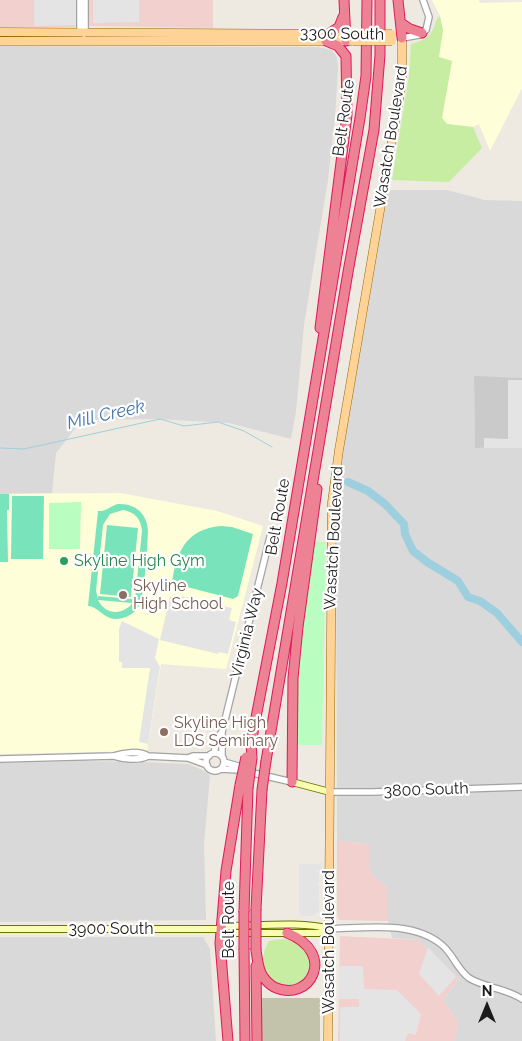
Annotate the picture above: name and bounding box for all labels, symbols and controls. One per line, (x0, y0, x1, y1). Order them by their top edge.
street label: 3300 South (300, 24, 384, 44)
street label: Wasatch Boulevard (370, 64, 412, 210)
street label: Belt Route (329, 78, 359, 158)
water label: Mill Creek (65, 396, 147, 434)
street label: Wasatch Boulevard (321, 466, 347, 610)
street label: Belt Route (262, 477, 294, 557)
place label: Skyline High Gym (74, 551, 205, 571)
marker: Skyline High Gym (58, 555, 70, 567)
place label: Skyline High School (133, 576, 223, 614)
street label: Virginia Way (227, 586, 267, 680)
marker: Skyline High School (117, 589, 129, 601)
place label: Skyline High LDS Seminary (174, 713, 278, 751)
marker: Skyline High LDS Seminary (158, 726, 170, 738)
street label: 3800 South (383, 779, 469, 801)
street label: Wasatch Boulevard (319, 870, 339, 1014)
street label: Belt Route (219, 881, 239, 959)
street label: 3900 South (68, 919, 154, 939)
north arrow (462, 981, 512, 1031)
text: N (482, 983, 492, 999)

